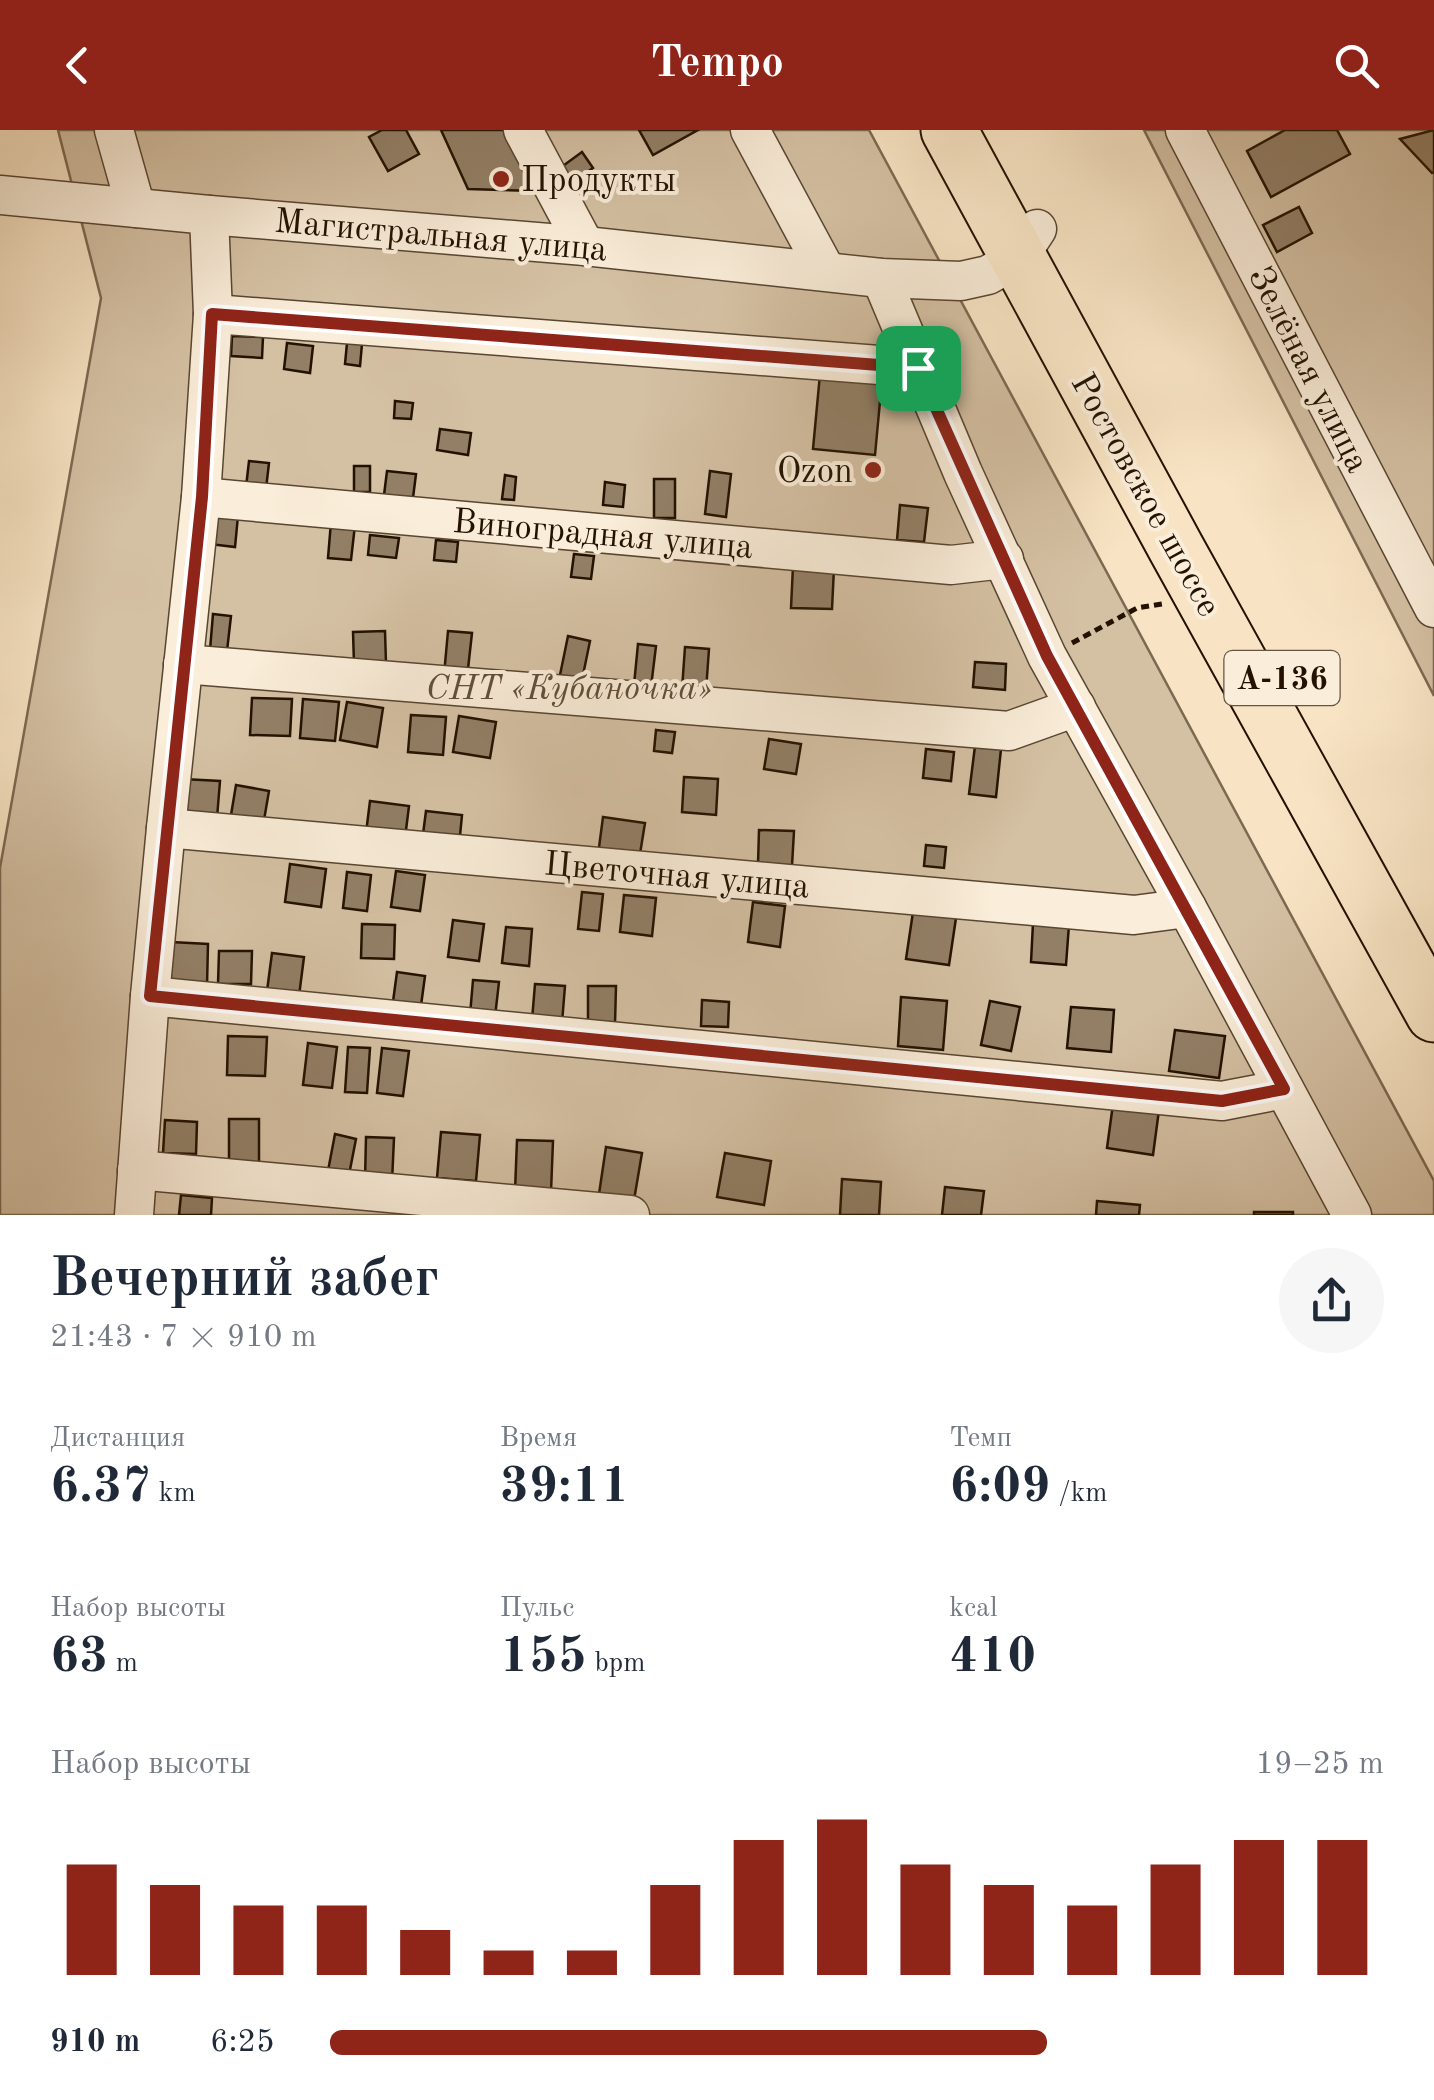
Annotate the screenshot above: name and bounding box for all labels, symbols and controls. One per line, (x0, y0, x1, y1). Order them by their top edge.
icon: back (50, 38, 105, 93)
icon: search (1329, 38, 1384, 93)
text: Tempo (650, 42, 784, 87)
place label: Продукты (521, 164, 676, 199)
marker: Продукты (490, 168, 512, 190)
street label: Магистральная улица (273, 205, 609, 268)
street label: Зелёная улица (1241, 262, 1375, 479)
pin (876, 326, 961, 411)
icon: arrive (891, 341, 946, 396)
street label: Ростовское шоссе (1064, 368, 1226, 623)
place label: Ozon (777, 455, 853, 490)
marker: Ozon (862, 459, 884, 481)
street label: Виноградная улица (451, 505, 754, 566)
road number: А-136 (1224, 651, 1340, 705)
park label: СНТ «Кубаночка» (426, 672, 712, 707)
street label: Цветочная улица (543, 847, 811, 906)
button: share (1279, 1248, 1384, 1353)
text: Вечерний забег (50, 1253, 439, 1308)
text: 21:43 · 7 × 910 m (50, 1322, 317, 1354)
text: Дистанция (50, 1425, 185, 1453)
text: Время (500, 1425, 577, 1453)
text: Темп (949, 1425, 1012, 1453)
text: 6.37 (50, 1463, 151, 1513)
text: 39:11 (500, 1463, 630, 1513)
text: 6:09 (949, 1463, 1050, 1513)
text: km (151, 1480, 196, 1508)
text: /km (1050, 1480, 1108, 1508)
text: Набор высоты (50, 1595, 226, 1623)
text: Пульс (500, 1595, 574, 1623)
text: kcal (949, 1595, 998, 1623)
text: 63 (50, 1633, 108, 1683)
text: 155 (500, 1633, 587, 1683)
text: 410 (949, 1633, 1036, 1683)
text: m (108, 1650, 138, 1678)
text: bpm (587, 1650, 646, 1678)
text: Набор высоты (50, 1749, 251, 1781)
text: 19–25 m (1256, 1749, 1384, 1781)
text: 910 m (50, 2027, 140, 2059)
text: 6:25 (210, 2027, 275, 2059)

